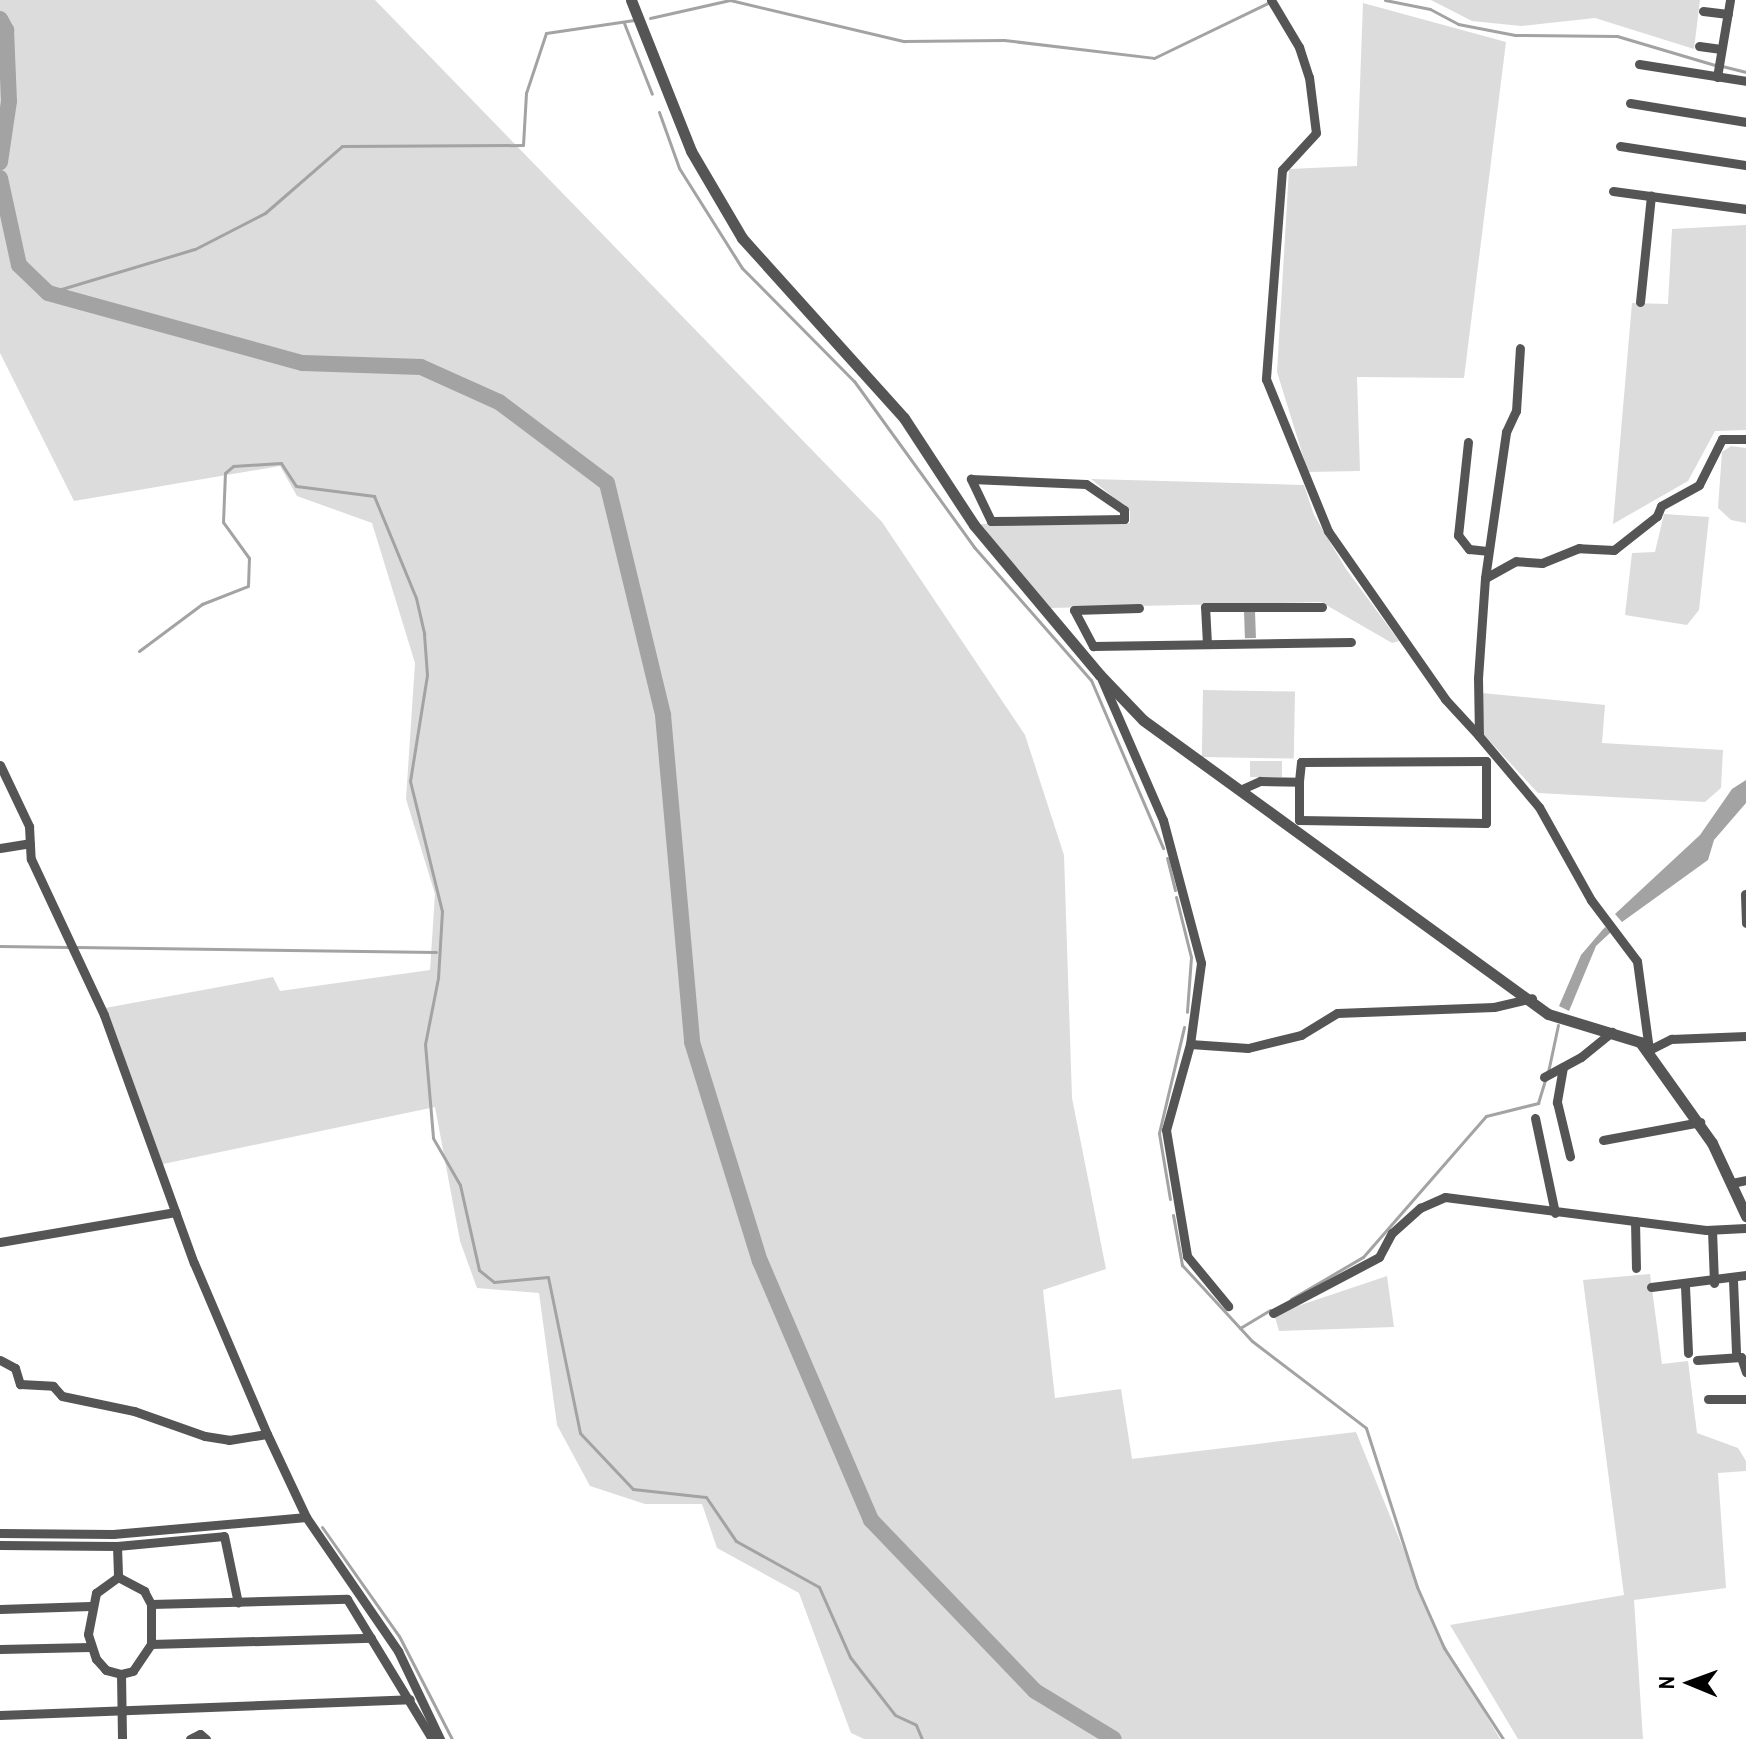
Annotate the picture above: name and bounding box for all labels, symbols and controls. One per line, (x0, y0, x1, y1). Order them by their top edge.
north arrow (1650, 1643, 1730, 1723)
text: N (1651, 1676, 1681, 1689)

